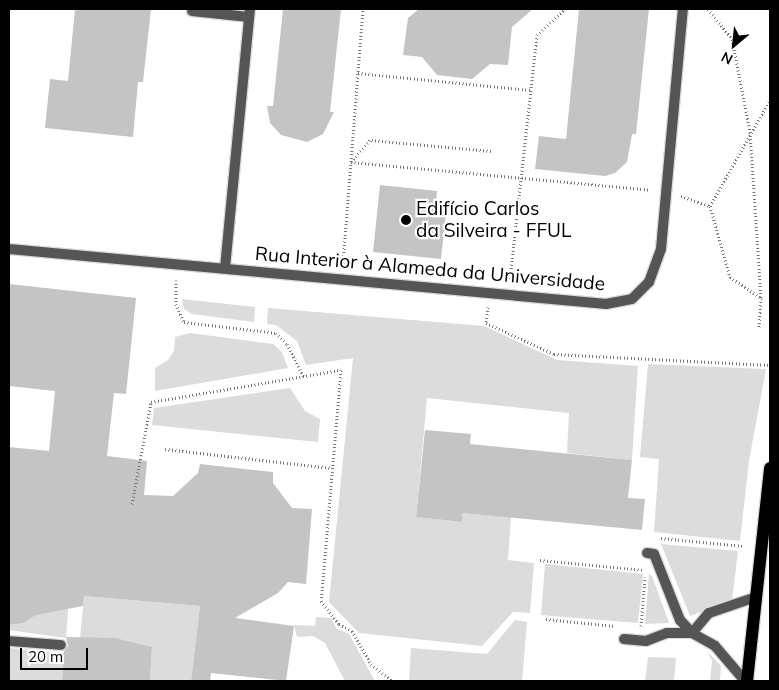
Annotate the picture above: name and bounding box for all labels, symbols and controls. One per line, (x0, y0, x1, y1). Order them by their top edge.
north arrow (709, 20, 759, 70)
text: N (718, 48, 736, 69)
place label: Edifício Carlos da Silveira - FFUL (416, 198, 571, 242)
marker: Edifício Carlos da Silveira - FFUL (400, 214, 412, 226)
street label: Rua Interior à Alameda da Universidade (254, 242, 606, 296)
scale bar (22, 638, 90, 670)
text: 20 m (28, 647, 63, 666)

